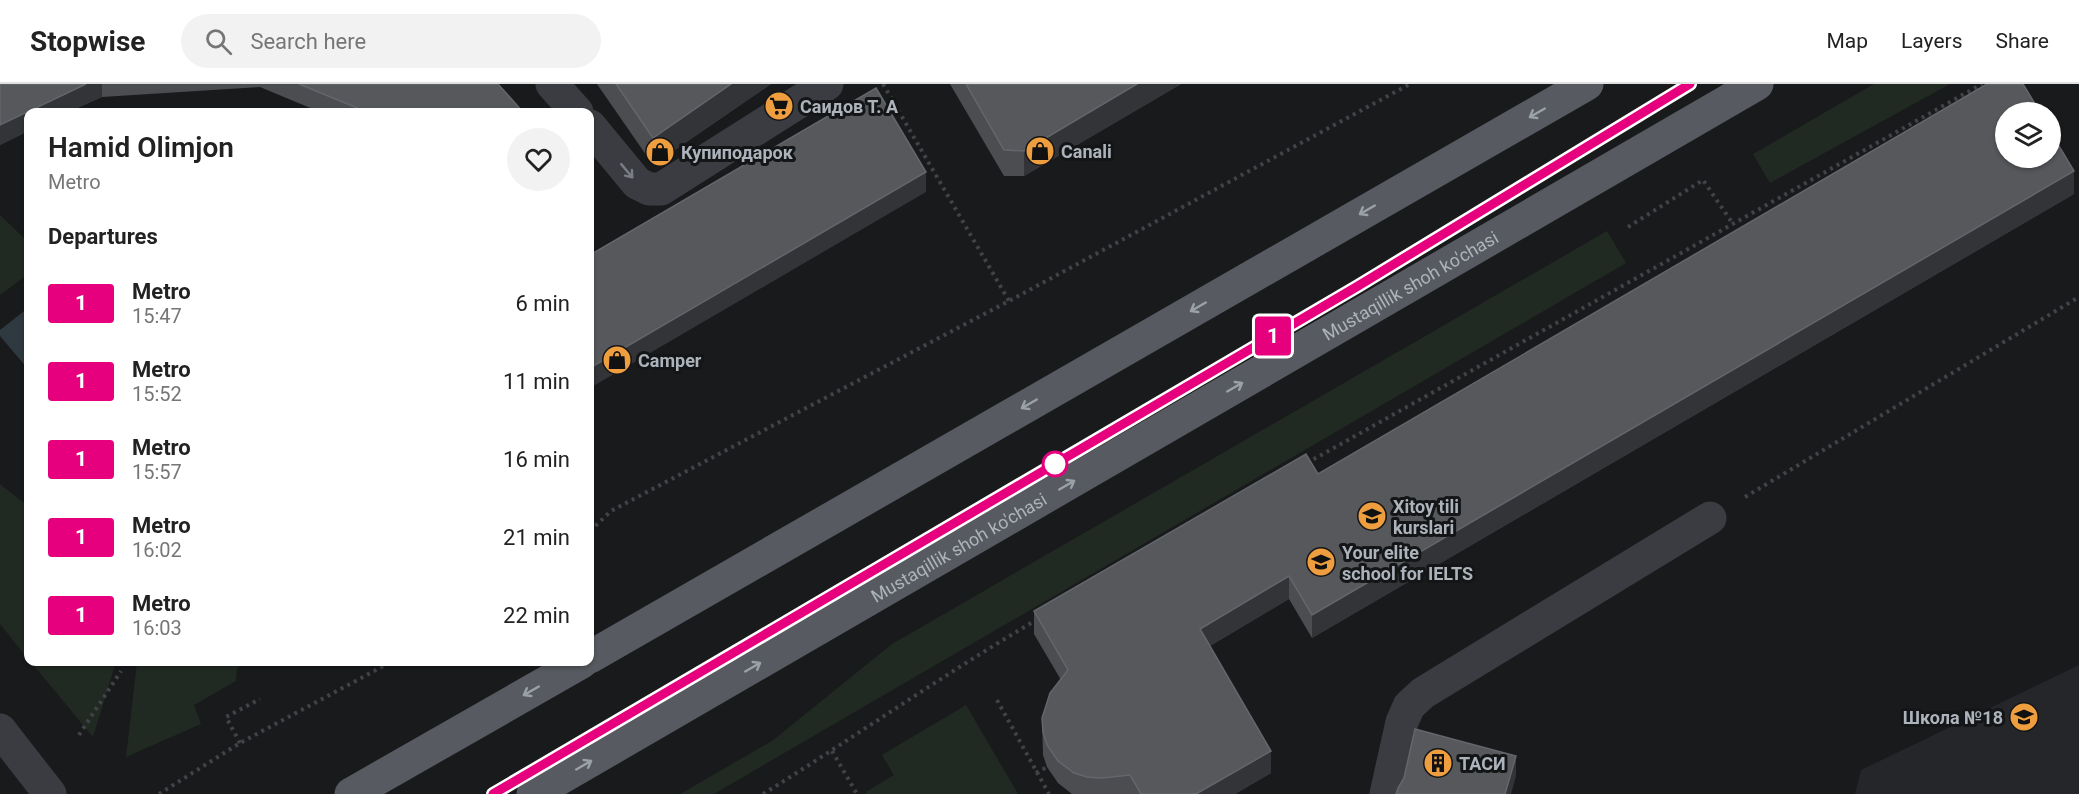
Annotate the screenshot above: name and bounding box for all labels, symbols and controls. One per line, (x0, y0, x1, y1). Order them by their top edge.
search box (181, 14, 601, 68)
text: Stopwise (30, 25, 145, 58)
icon: search (202, 25, 235, 58)
text: Search here (250, 29, 366, 54)
text: Map (1826, 29, 1868, 53)
text: Layers (1901, 29, 1962, 53)
text: Share (1995, 29, 2049, 53)
supermarket icon: Саидов Т. А (763, 90, 795, 122)
place label: Саидов Т. А (800, 96, 899, 117)
map controls (1995, 102, 2061, 168)
button: layers (1995, 102, 2061, 168)
one-way arrow (1528, 108, 1546, 119)
button: heart (507, 128, 570, 191)
text: Hamid Olimjon (48, 131, 234, 164)
shop icon: Canali (1024, 135, 1056, 167)
shop icon: Купиподарок (644, 136, 676, 168)
place label: Canali (1061, 141, 1112, 162)
place label: Купиподарок (681, 142, 794, 163)
one-way arrow (620, 163, 634, 178)
text: Metro (48, 170, 101, 194)
one-way arrow (1359, 205, 1377, 216)
text: Departures (48, 224, 158, 249)
street label: Mustaqillik shoh ko'chasi (1319, 226, 1502, 344)
text: Metro (132, 279, 191, 304)
text: 1 (75, 291, 87, 315)
text: 6 min (515, 291, 570, 316)
one-way arrow (1190, 302, 1207, 314)
text: 15:47 (132, 304, 182, 328)
line badge: 1 (1254, 316, 1292, 356)
text: 1 (1267, 324, 1279, 348)
shop icon: Camper (601, 344, 633, 376)
place label: Camper (638, 350, 702, 371)
text: Metro (132, 357, 191, 382)
text: 1 (75, 369, 87, 393)
text: 11 min (503, 369, 570, 394)
one-way arrow (1226, 380, 1243, 392)
text: 15:52 (132, 382, 182, 406)
one-way arrow (1021, 399, 1038, 411)
text: Metro (132, 435, 191, 460)
text: 1 (75, 447, 87, 471)
text: 16 min (503, 447, 570, 472)
unlabelled marker (1042, 451, 1068, 477)
text: 15:57 (132, 460, 182, 484)
one-way arrow (1058, 478, 1075, 490)
street label: Mustaqillik shoh ko'chasi (867, 488, 1050, 606)
place label: Xitoy tili kurslari (1393, 496, 1459, 538)
school or university icon: Xitoy tili kurslari (1356, 500, 1388, 532)
text: Metro (132, 513, 191, 538)
text: 1 (75, 525, 87, 549)
text: 21 min (503, 525, 570, 550)
text: 16:02 (132, 538, 182, 562)
place label: Your elite school for IELTS (1342, 542, 1473, 584)
school or university icon: Your elite school for IELTS (1305, 546, 1337, 578)
text: Metro (132, 591, 191, 616)
text: 1 (75, 603, 87, 627)
text: 22 min (503, 603, 570, 628)
text: 16:03 (132, 616, 182, 640)
one-way arrow (744, 660, 761, 672)
one-way arrow (523, 685, 540, 697)
school or university icon: Школа №18 (2008, 701, 2040, 733)
place label: Школа №18 (1903, 707, 2003, 728)
building icon: ТАСИ (1422, 747, 1454, 779)
place label: ТАСИ (1459, 753, 1506, 774)
one-way arrow (575, 758, 592, 770)

